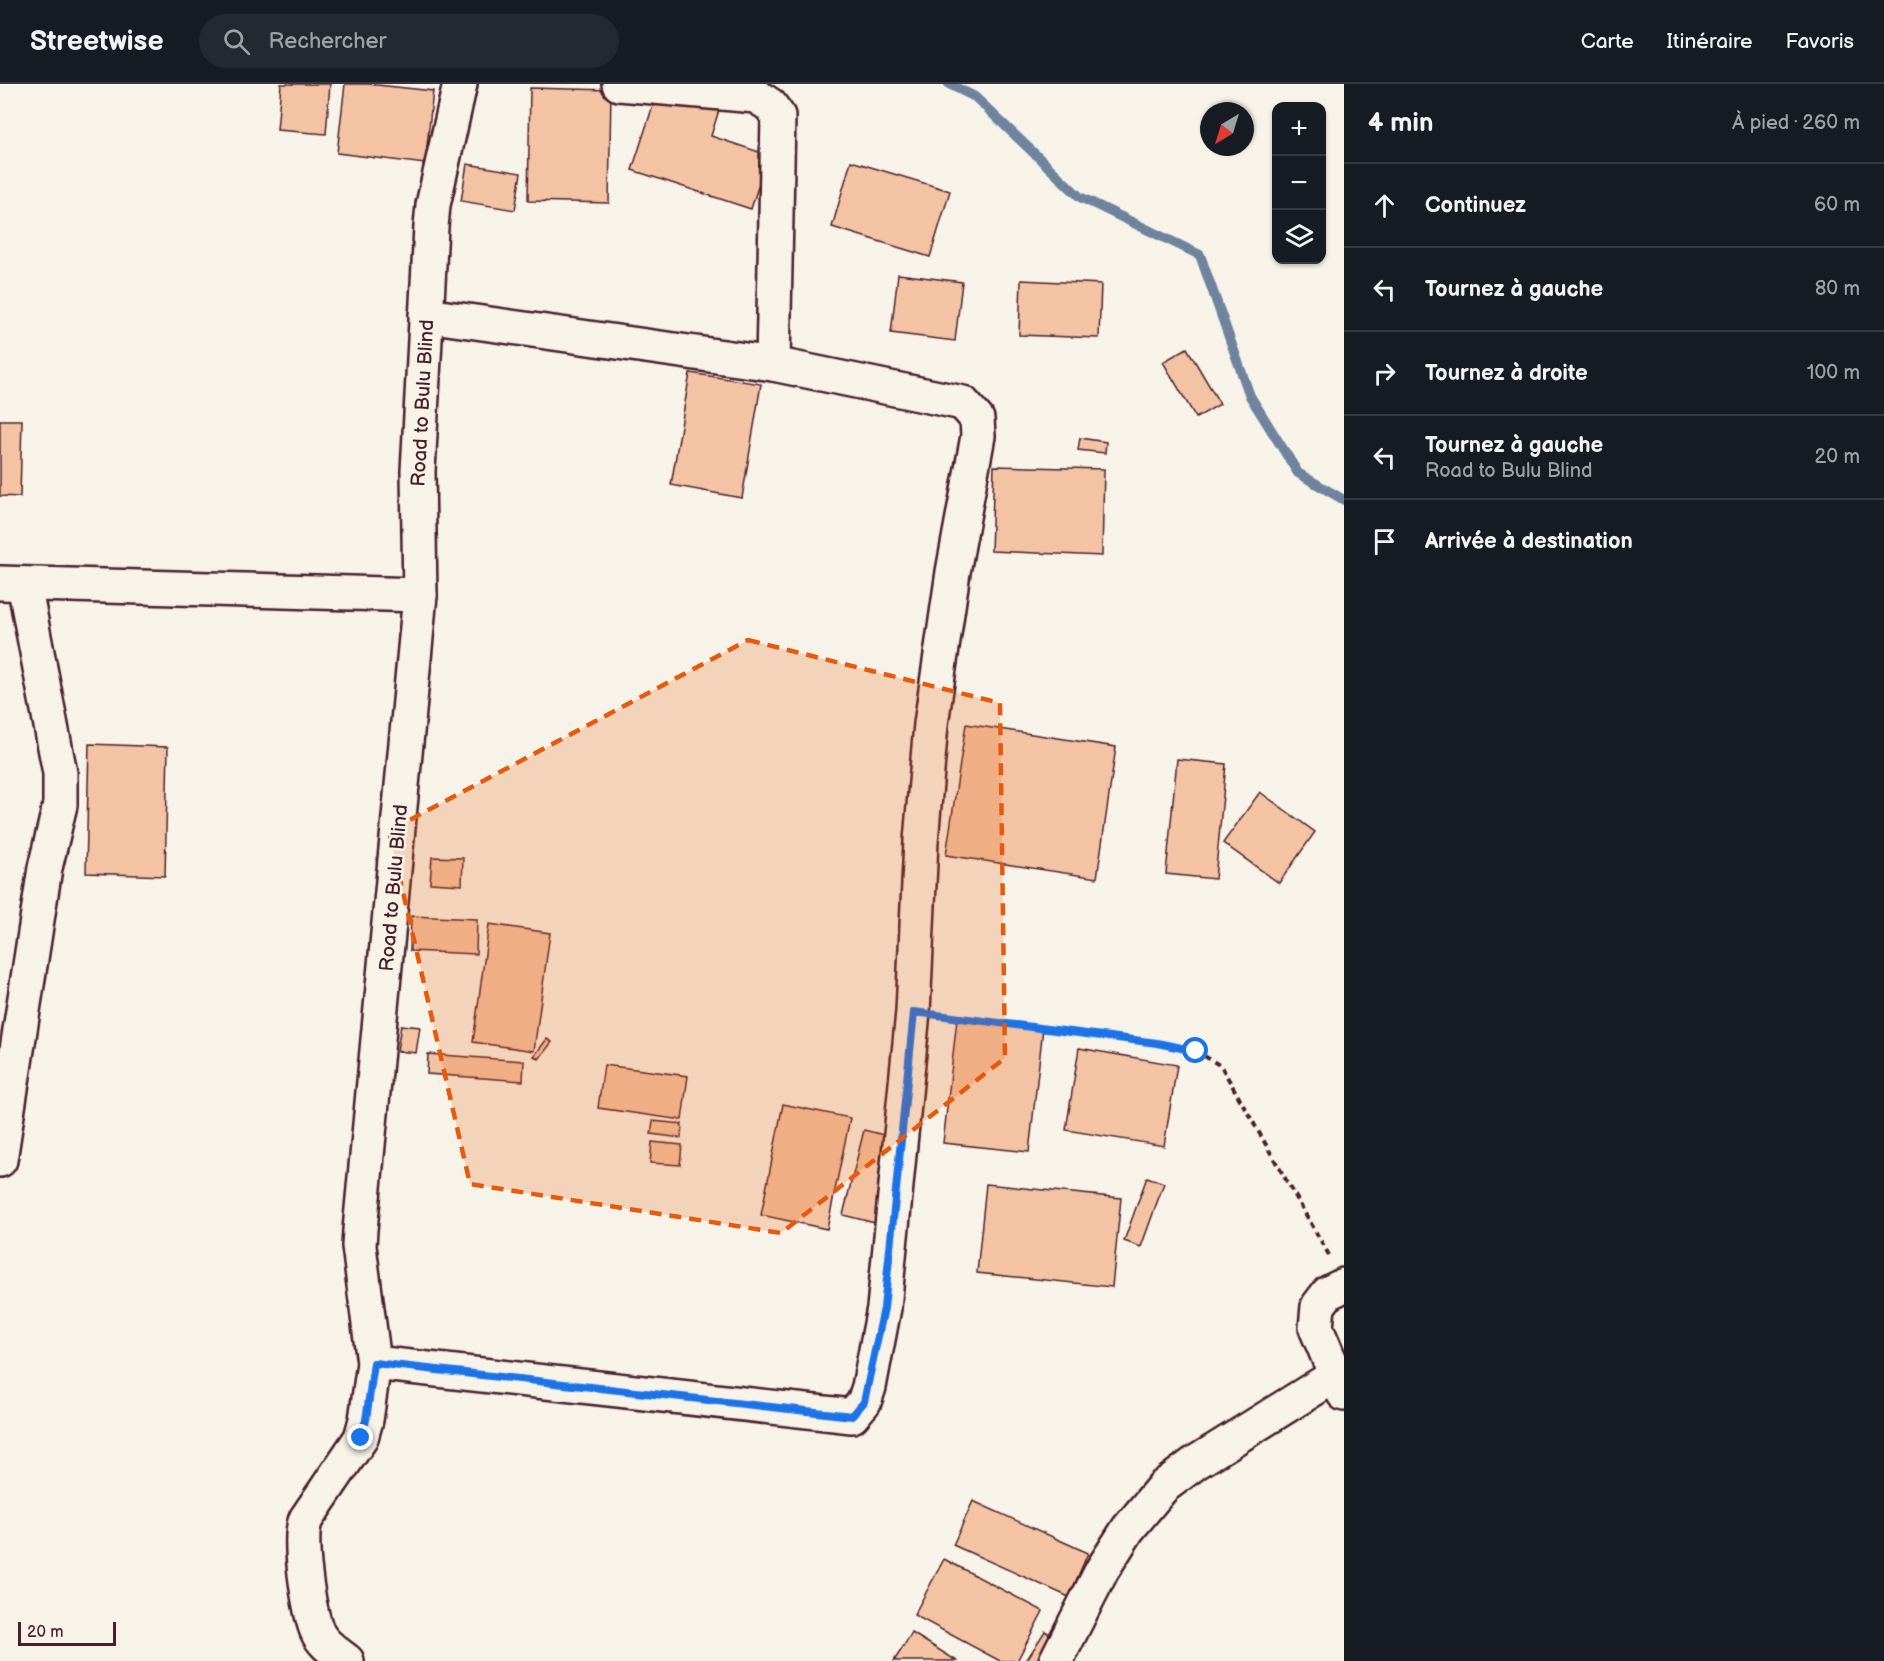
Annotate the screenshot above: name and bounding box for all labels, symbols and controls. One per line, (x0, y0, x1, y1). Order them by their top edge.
search box (199, 14, 619, 68)
text: Streetwise (30, 25, 163, 58)
icon: search (220, 25, 253, 58)
text: Rechercher (268, 28, 386, 55)
text: Carte (1581, 29, 1634, 54)
text: Itinéraire (1667, 29, 1753, 54)
text: Favoris (1786, 29, 1854, 54)
north arrow (1200, 102, 1254, 156)
map controls (1272, 102, 1326, 264)
button: + (1272, 102, 1326, 156)
text: 4 min (1368, 108, 1433, 139)
text: À pied · 260 m (1732, 111, 1860, 135)
button: − (1272, 156, 1326, 210)
icon: ahead (1368, 189, 1401, 222)
text: Continuez (1425, 192, 1526, 219)
text: 60 m (1814, 193, 1860, 217)
button: layers (1272, 210, 1326, 264)
icon: left (1368, 273, 1401, 306)
text: Tournez à gauche (1425, 276, 1603, 303)
text: 80 m (1815, 277, 1860, 301)
street label: Road to Bulu Blind (407, 319, 439, 487)
icon: right (1368, 357, 1401, 390)
text: Tournez à droite (1425, 360, 1588, 387)
text: 100 m (1807, 361, 1860, 385)
text: Tournez à gauche (1425, 432, 1603, 459)
icon: left (1368, 441, 1401, 474)
text: 20 m (1815, 445, 1860, 469)
text: Road to Bulu Blind (1425, 459, 1592, 483)
icon: arrive (1368, 525, 1401, 558)
text: Arrivée à destination (1425, 528, 1633, 555)
street label: Road to Bulu Blind (375, 804, 413, 973)
route start (1182, 1037, 1208, 1063)
route end (347, 1424, 373, 1450)
scale bar (18, 1619, 116, 1646)
text: 20 m (27, 1623, 63, 1642)

